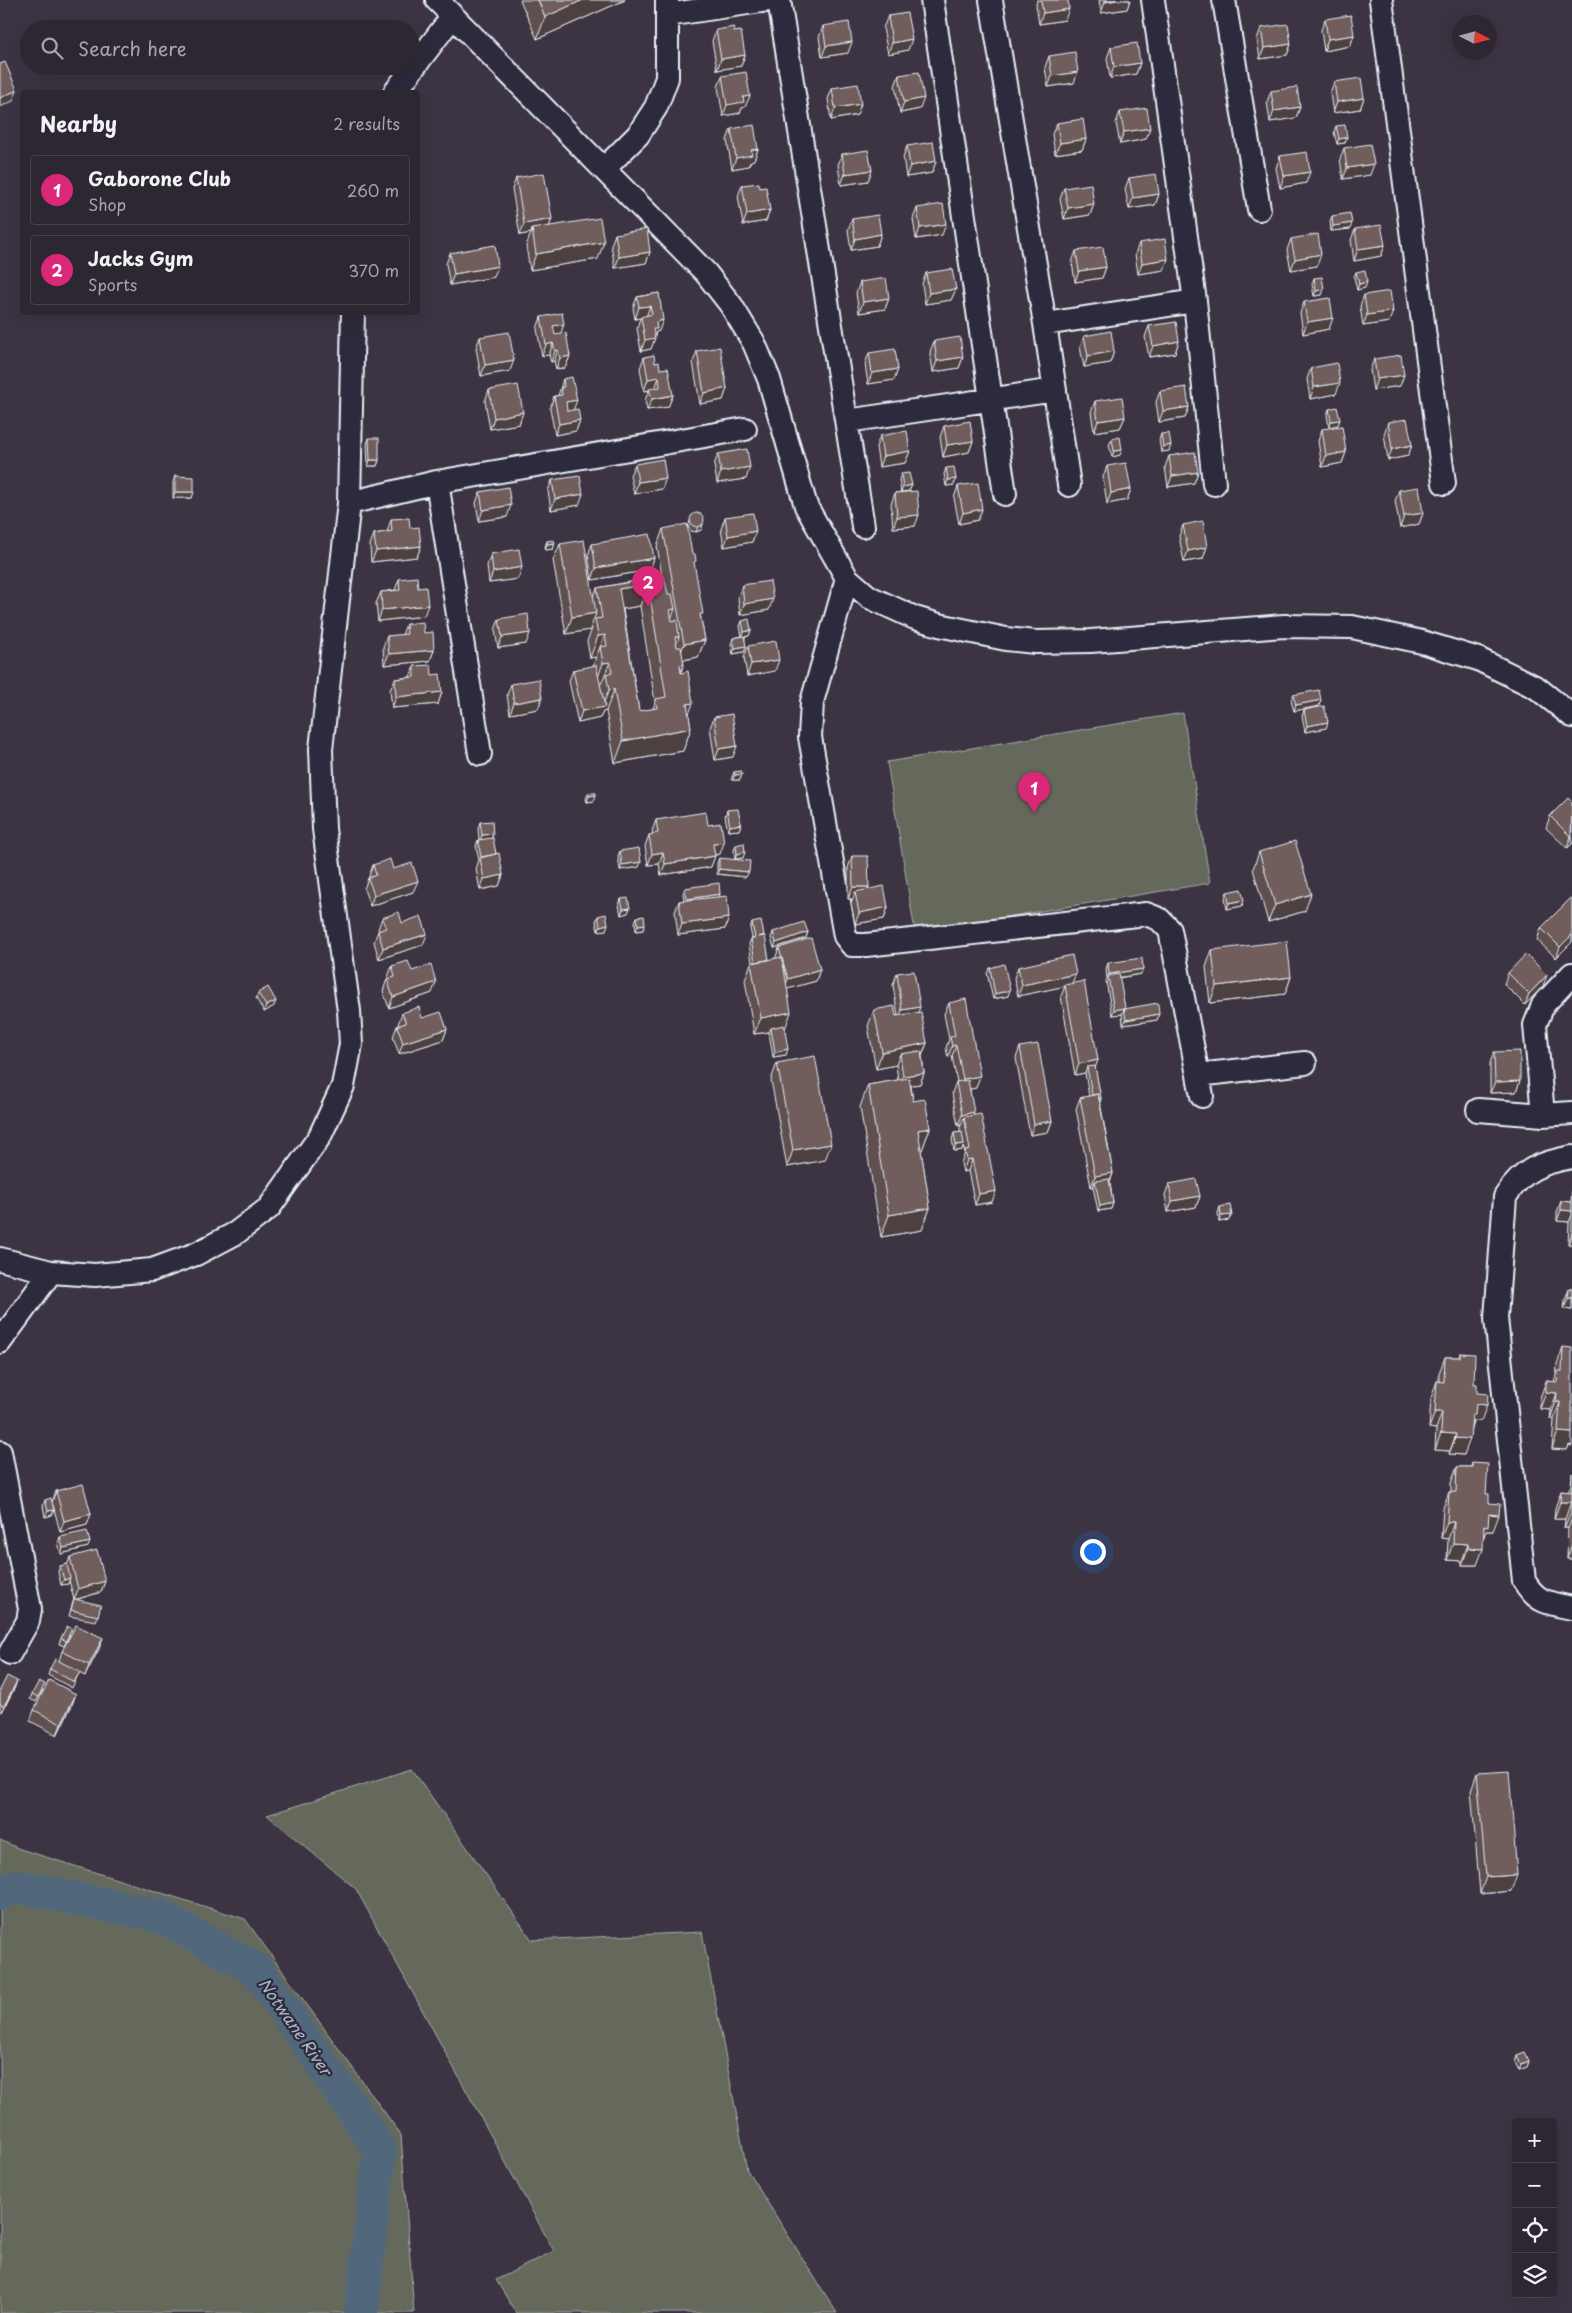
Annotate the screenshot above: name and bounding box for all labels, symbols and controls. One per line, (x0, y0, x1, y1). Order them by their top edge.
north arrow (1452, 15, 1497, 60)
search box (20, 20, 420, 75)
icon: search (38, 34, 66, 62)
text: Search here (78, 34, 187, 62)
text: Nearby (40, 107, 117, 139)
text: 2 results (333, 111, 400, 135)
text: Gaborone Club (88, 164, 231, 192)
text: 1 (53, 178, 61, 202)
text: 260 m (347, 178, 399, 202)
text: Shop (88, 192, 126, 216)
text: Jacks Gym (88, 244, 193, 272)
text: 2 (51, 258, 63, 282)
text: 370 m (349, 258, 399, 282)
text: Sports (88, 272, 137, 296)
pin: 2 (632, 566, 664, 607)
pin: 1 (1018, 772, 1050, 813)
your location (1080, 1539, 1106, 1565)
water label: Notwane River (254, 1973, 340, 2082)
map controls (1512, 2118, 1557, 2298)
button: + (1512, 2118, 1557, 2163)
button: − (1512, 2163, 1557, 2208)
button: locate (1512, 2208, 1557, 2253)
button: layers (1512, 2253, 1557, 2298)

